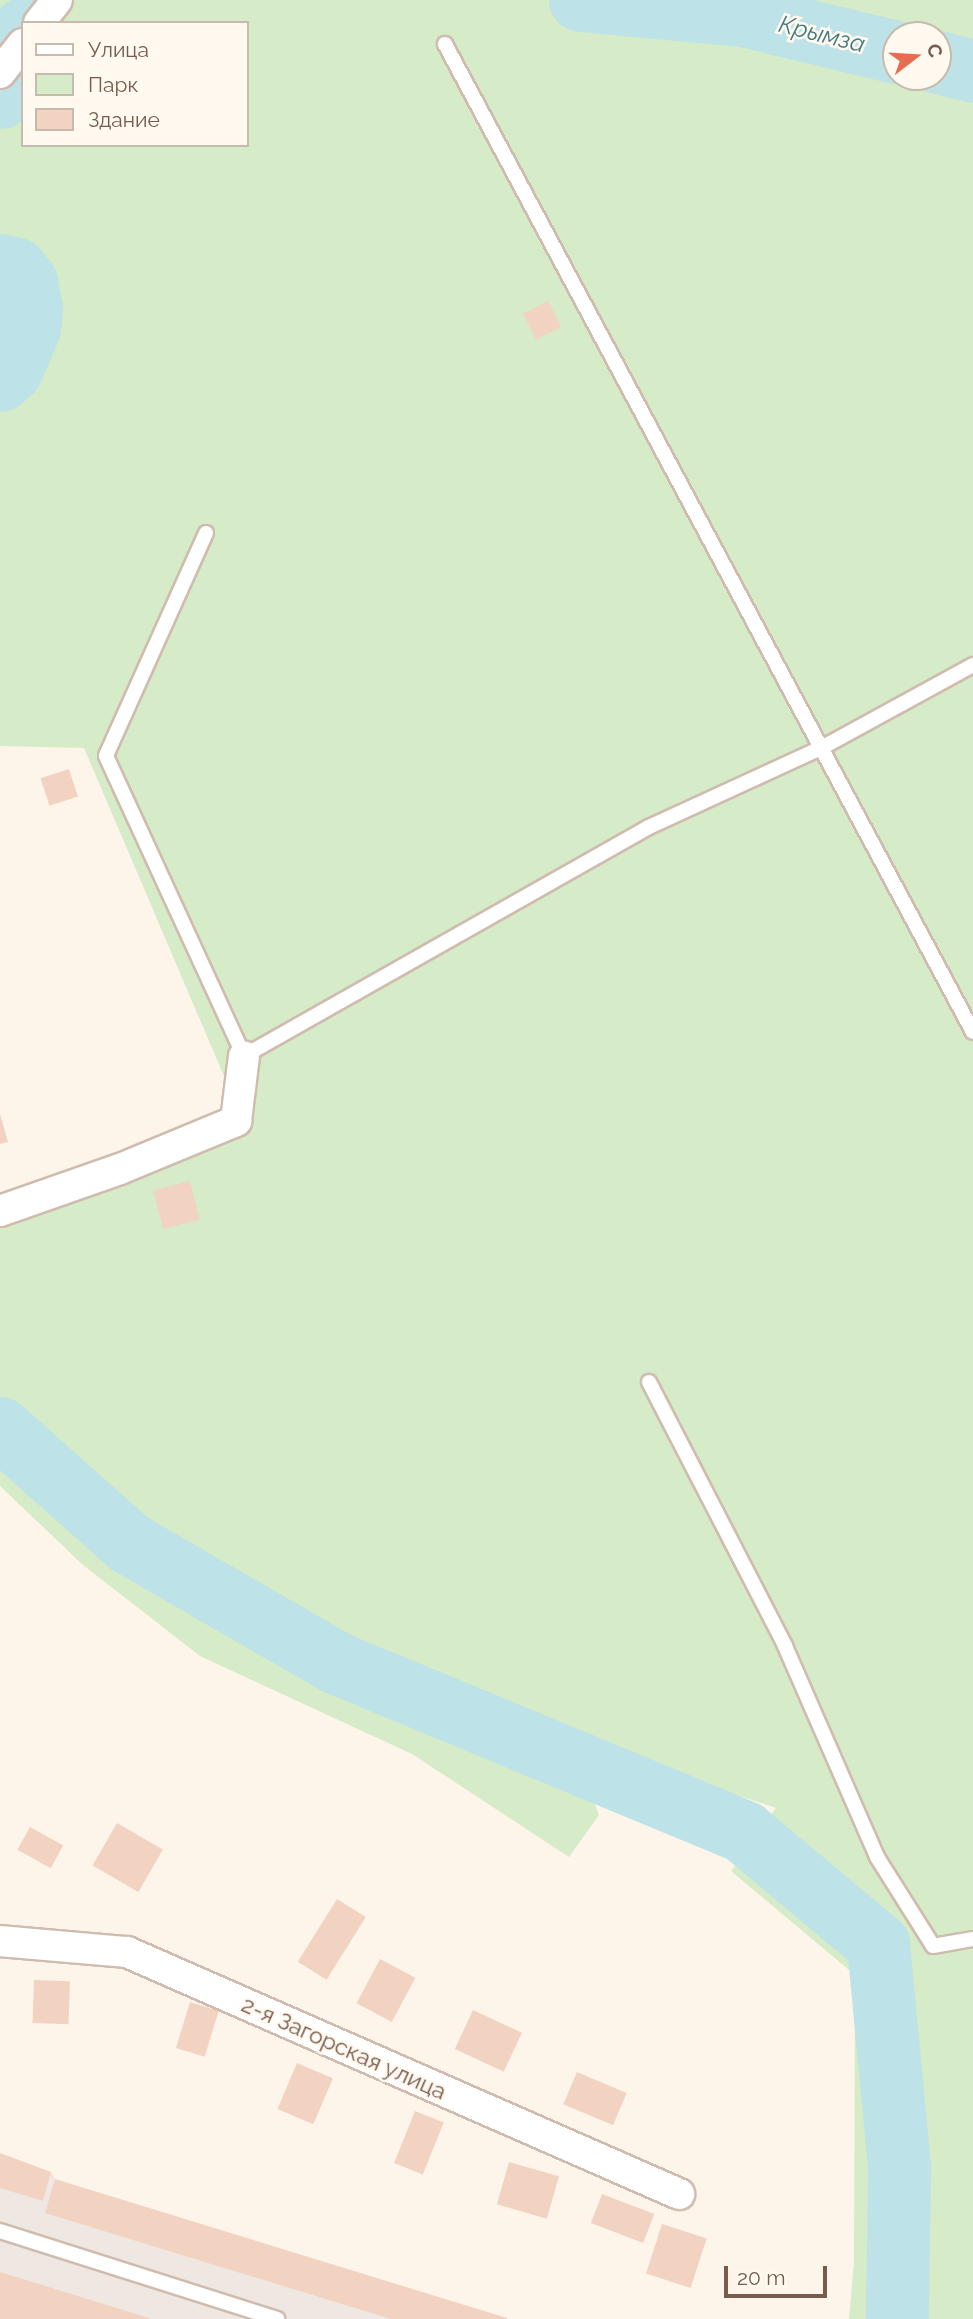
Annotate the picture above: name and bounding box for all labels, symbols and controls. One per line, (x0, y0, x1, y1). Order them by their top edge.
water label: Крымза (776, 9, 868, 59)
legend (21, 21, 248, 147)
north arrow (882, 21, 952, 91)
text: Улица (88, 37, 149, 62)
text: С (923, 41, 948, 60)
text: Парк (88, 72, 138, 97)
text: Здание (88, 107, 160, 132)
street label: 2-я Загорская улица (237, 1990, 451, 2106)
scale bar (728, 2252, 831, 2296)
text: 20 m (737, 2265, 785, 2290)

